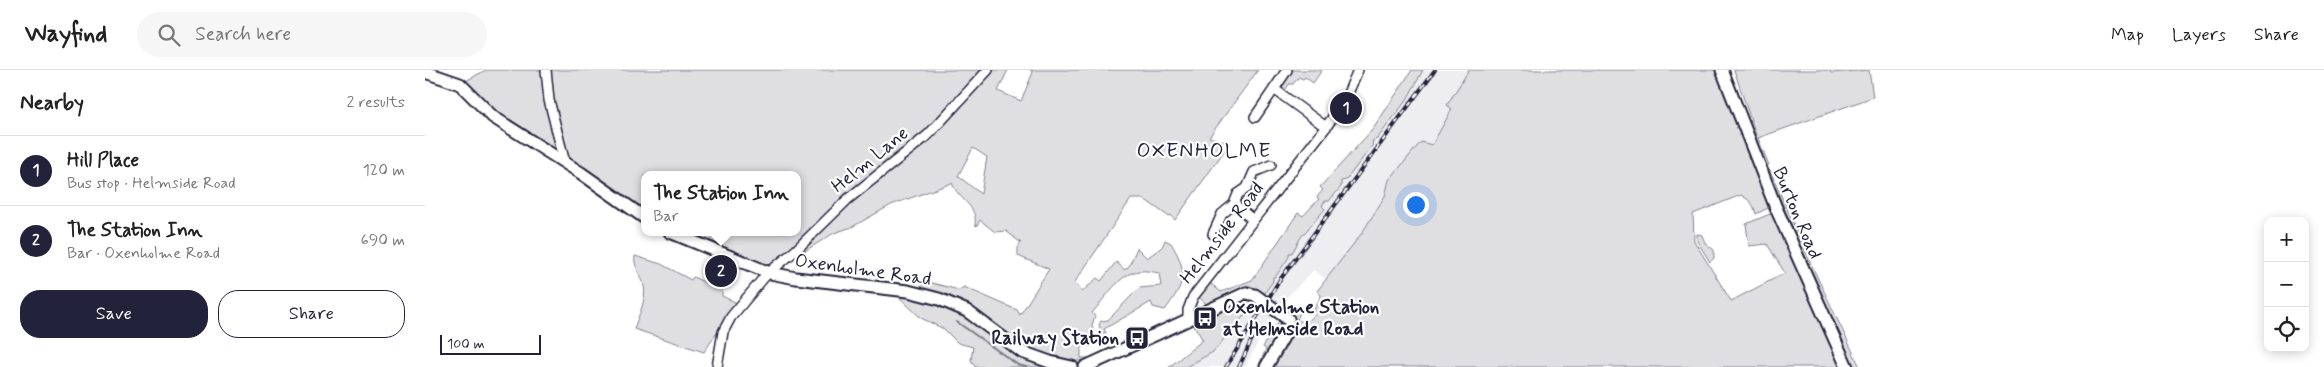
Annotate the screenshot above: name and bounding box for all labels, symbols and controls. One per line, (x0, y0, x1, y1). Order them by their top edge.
search box (137, 12, 487, 57)
text: Wayfind (25, 19, 107, 50)
icon: search (155, 21, 183, 49)
text: Search here (195, 22, 291, 47)
text: Map (2111, 23, 2144, 47)
text: Layers (2172, 23, 2226, 47)
text: Share (2254, 23, 2299, 47)
text: Nearby (20, 89, 84, 117)
pin: 1 (1330, 89, 1362, 127)
text: 2 results (347, 92, 405, 113)
street label: Helm Lane (826, 121, 914, 199)
district label: OXENHOLME (1137, 137, 1271, 165)
text: Hill Place (67, 148, 139, 173)
text: 1 (32, 160, 40, 181)
text: 120 m (363, 160, 405, 181)
street label: Burton Road (1766, 163, 1828, 263)
popup (641, 171, 801, 236)
text: Bus stop · Helmside Road (67, 173, 236, 194)
street label: Helmside Road (1174, 177, 1270, 289)
text: The Station Inn (653, 181, 789, 206)
your location (1403, 192, 1429, 218)
text: Bar (653, 206, 678, 227)
map controls (2264, 217, 2309, 352)
button: + (2264, 217, 2309, 262)
text: The Station Inn (67, 218, 202, 243)
text: 2 (32, 230, 40, 251)
text: 690 m (361, 230, 405, 251)
text: Bar · Oxenholme Road (67, 243, 220, 264)
street label: Oxenholme Road (793, 248, 933, 292)
pin: 2 (705, 252, 737, 290)
button: − (2264, 262, 2309, 307)
button: Save (20, 290, 208, 338)
button: Share (218, 290, 405, 338)
place label: Oxenholme Station at Helmside Road (1223, 295, 1380, 342)
bus stop icon: Oxenholme Station at Helmside Road (1192, 305, 1218, 331)
button: locate (2264, 307, 2309, 352)
bus stop icon: Railway Station (1124, 325, 1150, 351)
place label: Railway Station (991, 326, 1119, 352)
scale bar (440, 332, 541, 355)
text: 100 m (447, 335, 485, 353)

